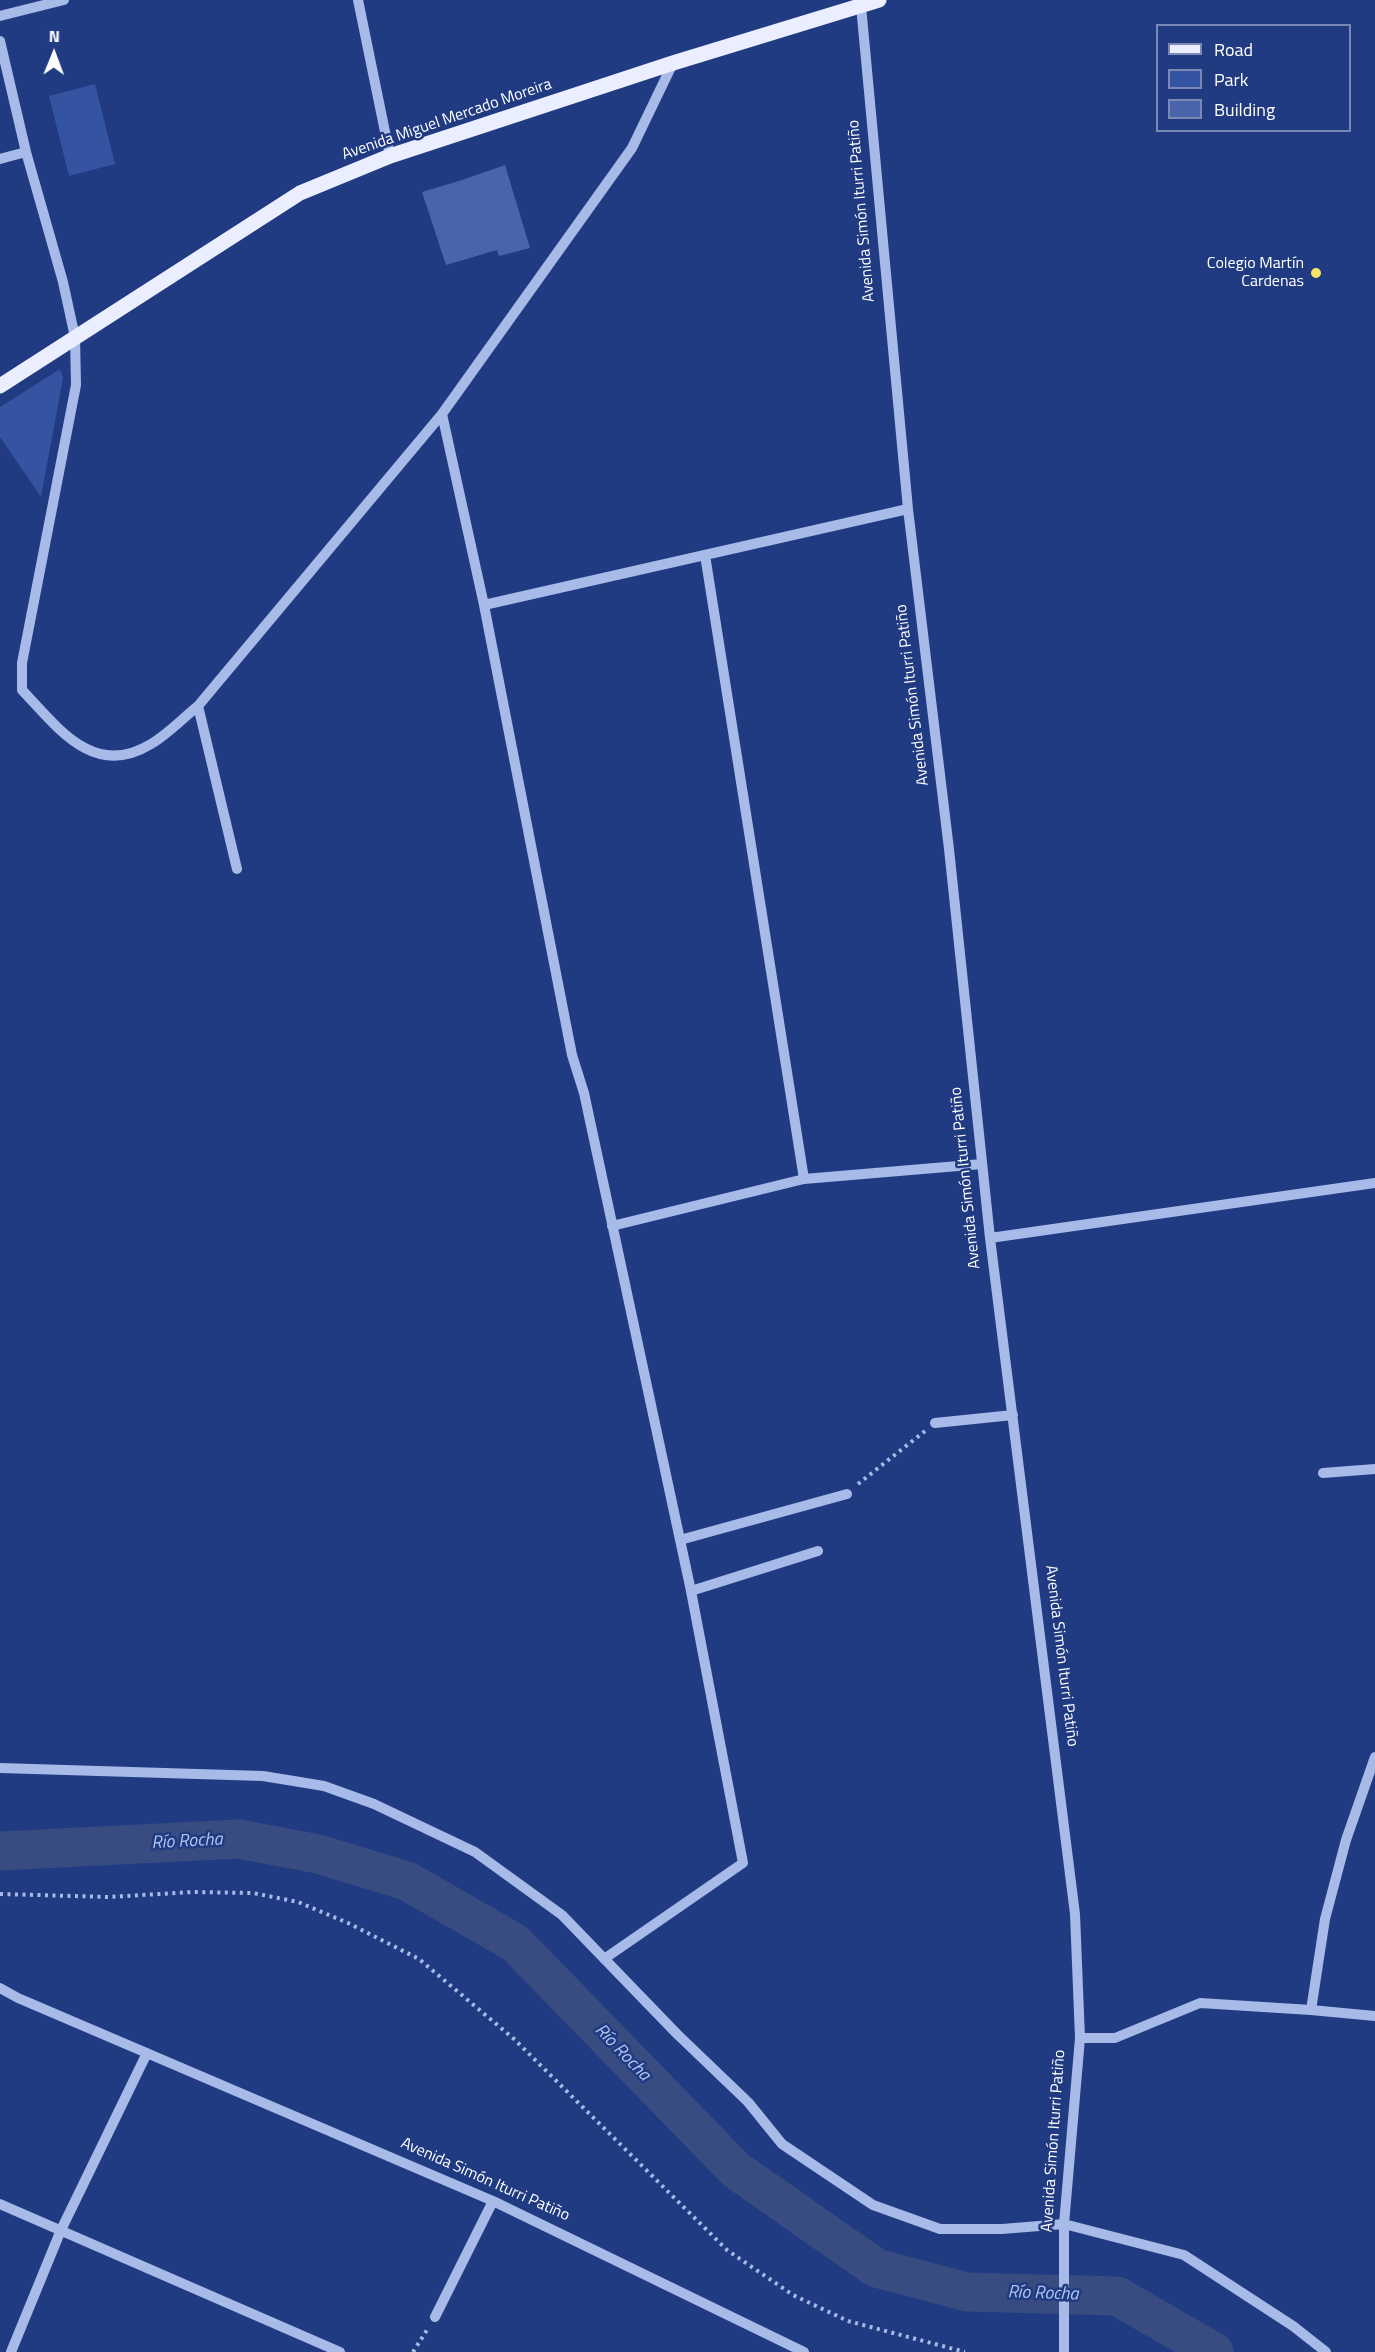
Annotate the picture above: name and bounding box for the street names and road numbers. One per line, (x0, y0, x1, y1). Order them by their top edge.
street label: Avenida Miguel Mercado Moreira (340, 75, 554, 165)
street label: Avenida Simón Iturri Patiño (844, 119, 880, 303)
street label: Avenida Simón Iturri Patiño (892, 603, 934, 787)
street label: Avenida Simón Iturri Patiño (947, 1086, 985, 1270)
street label: Avenida Simón Iturri Patiño (1040, 1564, 1082, 1748)
street label: Avenida Simón Iturri Patiño (1038, 2049, 1070, 2233)
street label: Avenida Simón Iturri Patiño (398, 2134, 572, 2226)

